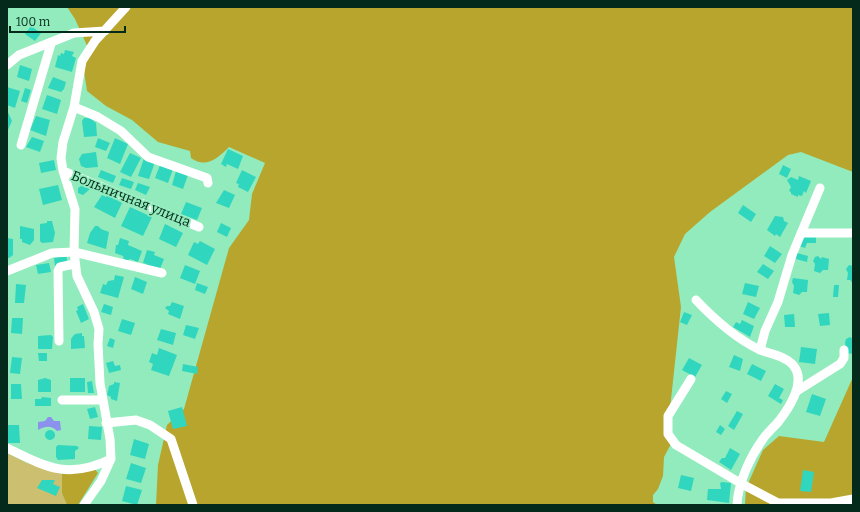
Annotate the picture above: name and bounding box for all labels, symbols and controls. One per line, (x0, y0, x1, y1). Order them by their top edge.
scale bar (10, 8, 125, 34)
text: 100 m (16, 15, 51, 29)
street label: Больничная улица (69, 167, 193, 231)

